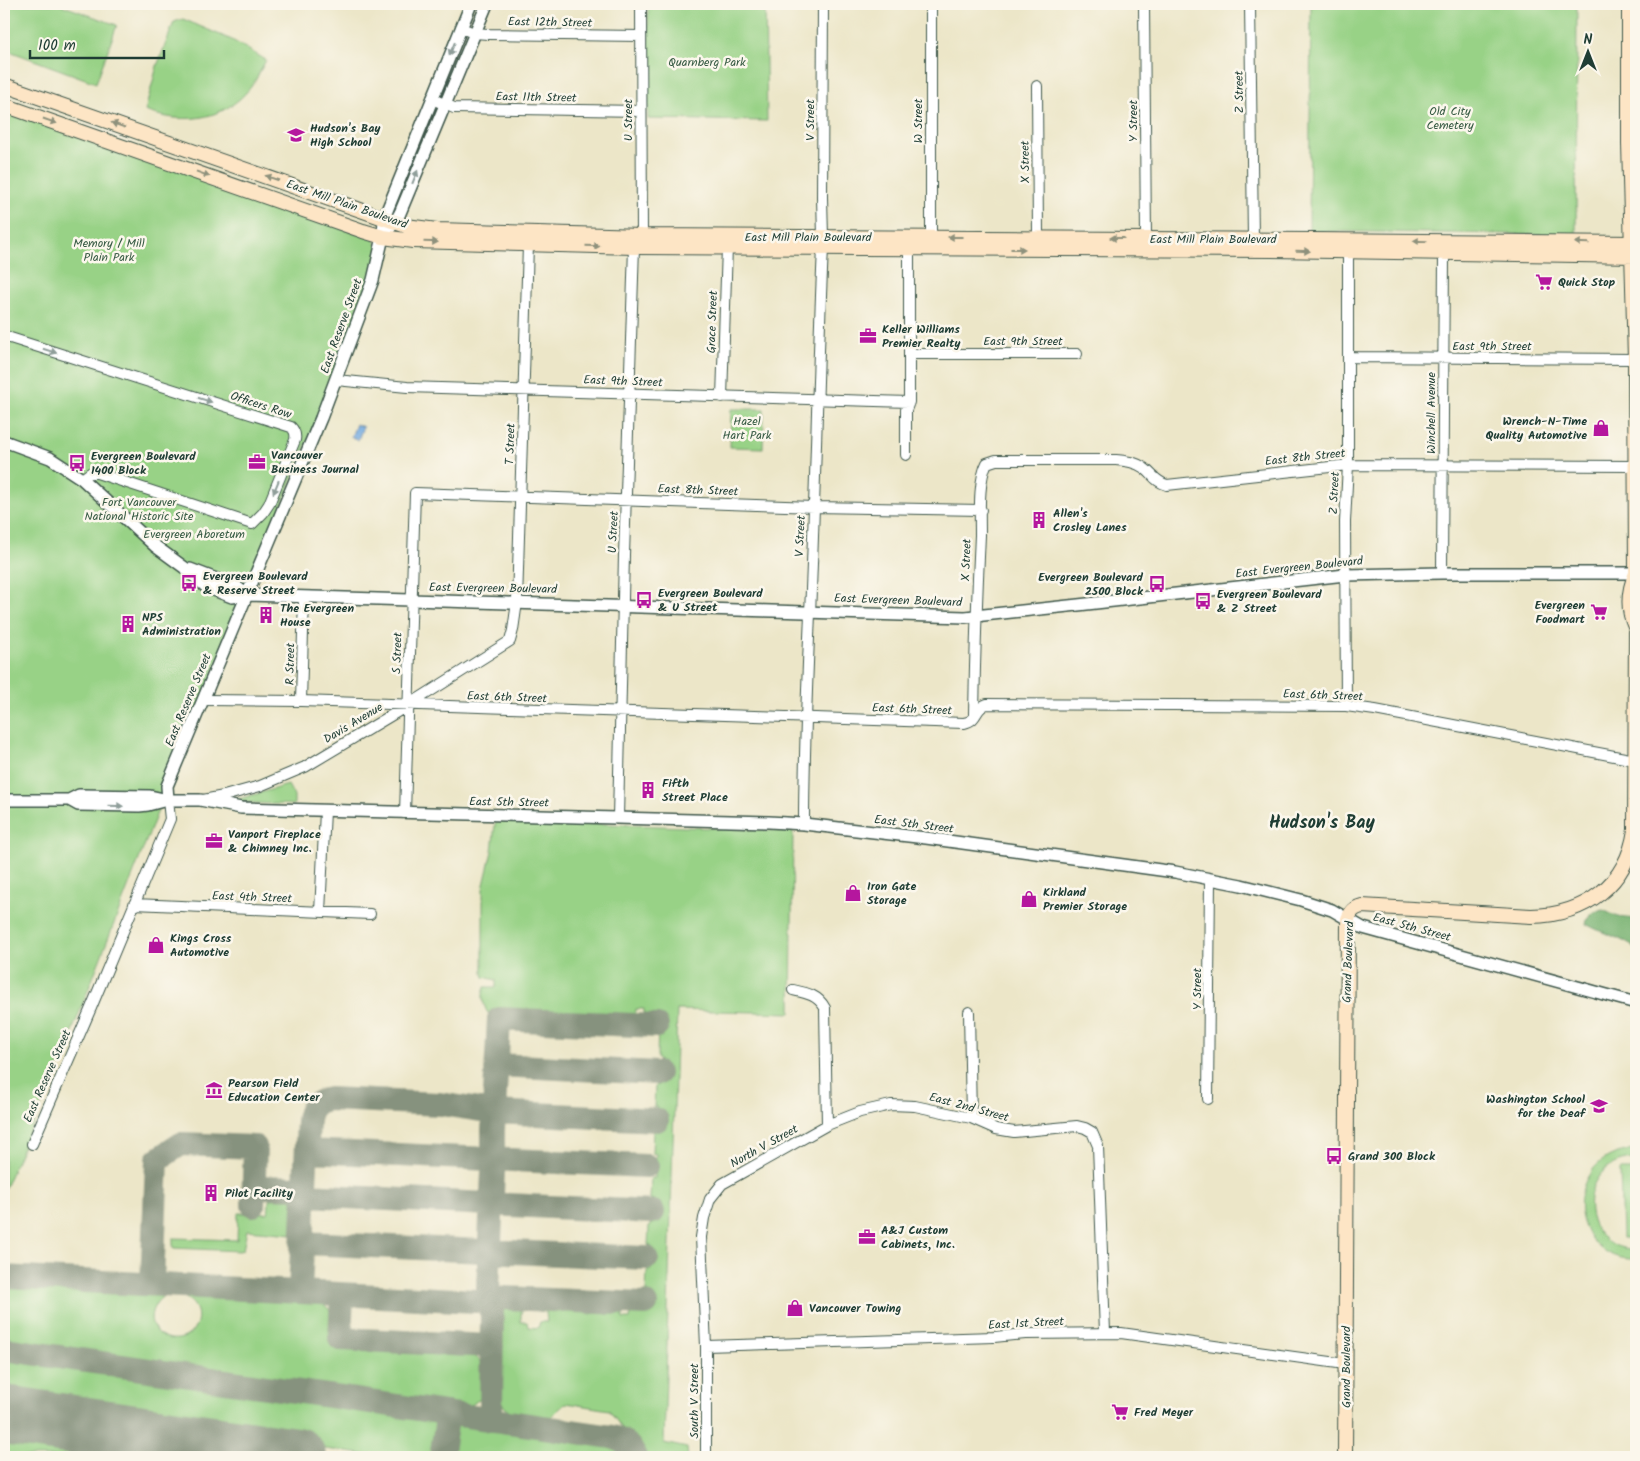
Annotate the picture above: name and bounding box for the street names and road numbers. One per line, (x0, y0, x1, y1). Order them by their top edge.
street label: East 12th Street (508, 12, 593, 33)
street label: Z Street (1230, 70, 1249, 113)
street label: East 11th Street (495, 87, 577, 108)
street label: U Street (619, 98, 638, 141)
street label: W Street (909, 98, 928, 143)
street label: V Street (801, 99, 820, 141)
street label: Y Street (1124, 100, 1143, 142)
street label: X Street (1016, 140, 1035, 184)
street label: East Mill Plain Boulevard (284, 175, 411, 234)
street label: East Mill Plain Boulevard (744, 228, 873, 247)
street label: East Mill Plain Boulevard (1149, 230, 1278, 249)
street label: East Reserve Street (315, 276, 368, 376)
street label: Grace Street (702, 290, 723, 354)
street label: East 9th Street (983, 332, 1063, 351)
street label: East 9th Street (1452, 337, 1532, 356)
street label: East 9th Street (583, 371, 663, 392)
street label: Winchell Avenue (1422, 371, 1441, 454)
street label: Officers Row (228, 387, 295, 425)
street label: T Street (500, 423, 521, 465)
street label: East 8th Street (1264, 444, 1347, 471)
street label: Z Street (1324, 471, 1345, 515)
street label: East 8th Street (657, 480, 739, 501)
street label: U Street (603, 510, 624, 554)
street label: V Street (790, 514, 811, 557)
street label: X Street (956, 538, 977, 582)
street label: East Evergreen Boulevard (1234, 551, 1365, 584)
street label: East Evergreen Boulevard (429, 578, 558, 599)
street label: East Evergreen Boulevard (834, 589, 963, 612)
street label: S Street (387, 632, 408, 674)
street label: R Street (281, 642, 300, 685)
street label: East Reserve Street (160, 650, 217, 750)
street label: East 6th Street (1283, 685, 1364, 706)
street label: East 6th Street (467, 687, 548, 708)
street label: Davis Avenue (320, 698, 387, 749)
street label: East 6th Street (872, 699, 953, 720)
street label: East 5th Street (469, 792, 549, 813)
street label: East 5th Street (873, 810, 955, 839)
street label: East 4th Street (212, 887, 293, 908)
street label: East 5th Street (1371, 908, 1453, 947)
street label: Grand Boulevard (1338, 920, 1359, 1003)
street label: Y Street (1188, 968, 1207, 1010)
street label: East Reserve Street (18, 1026, 77, 1126)
street label: East 2nd Street (927, 1088, 1011, 1127)
street label: North V Street (727, 1120, 802, 1173)
street label: East 1st Street (988, 1312, 1065, 1335)
street label: Grand Boulevard (1337, 1325, 1356, 1408)
street label: South V Street (685, 1363, 704, 1439)

